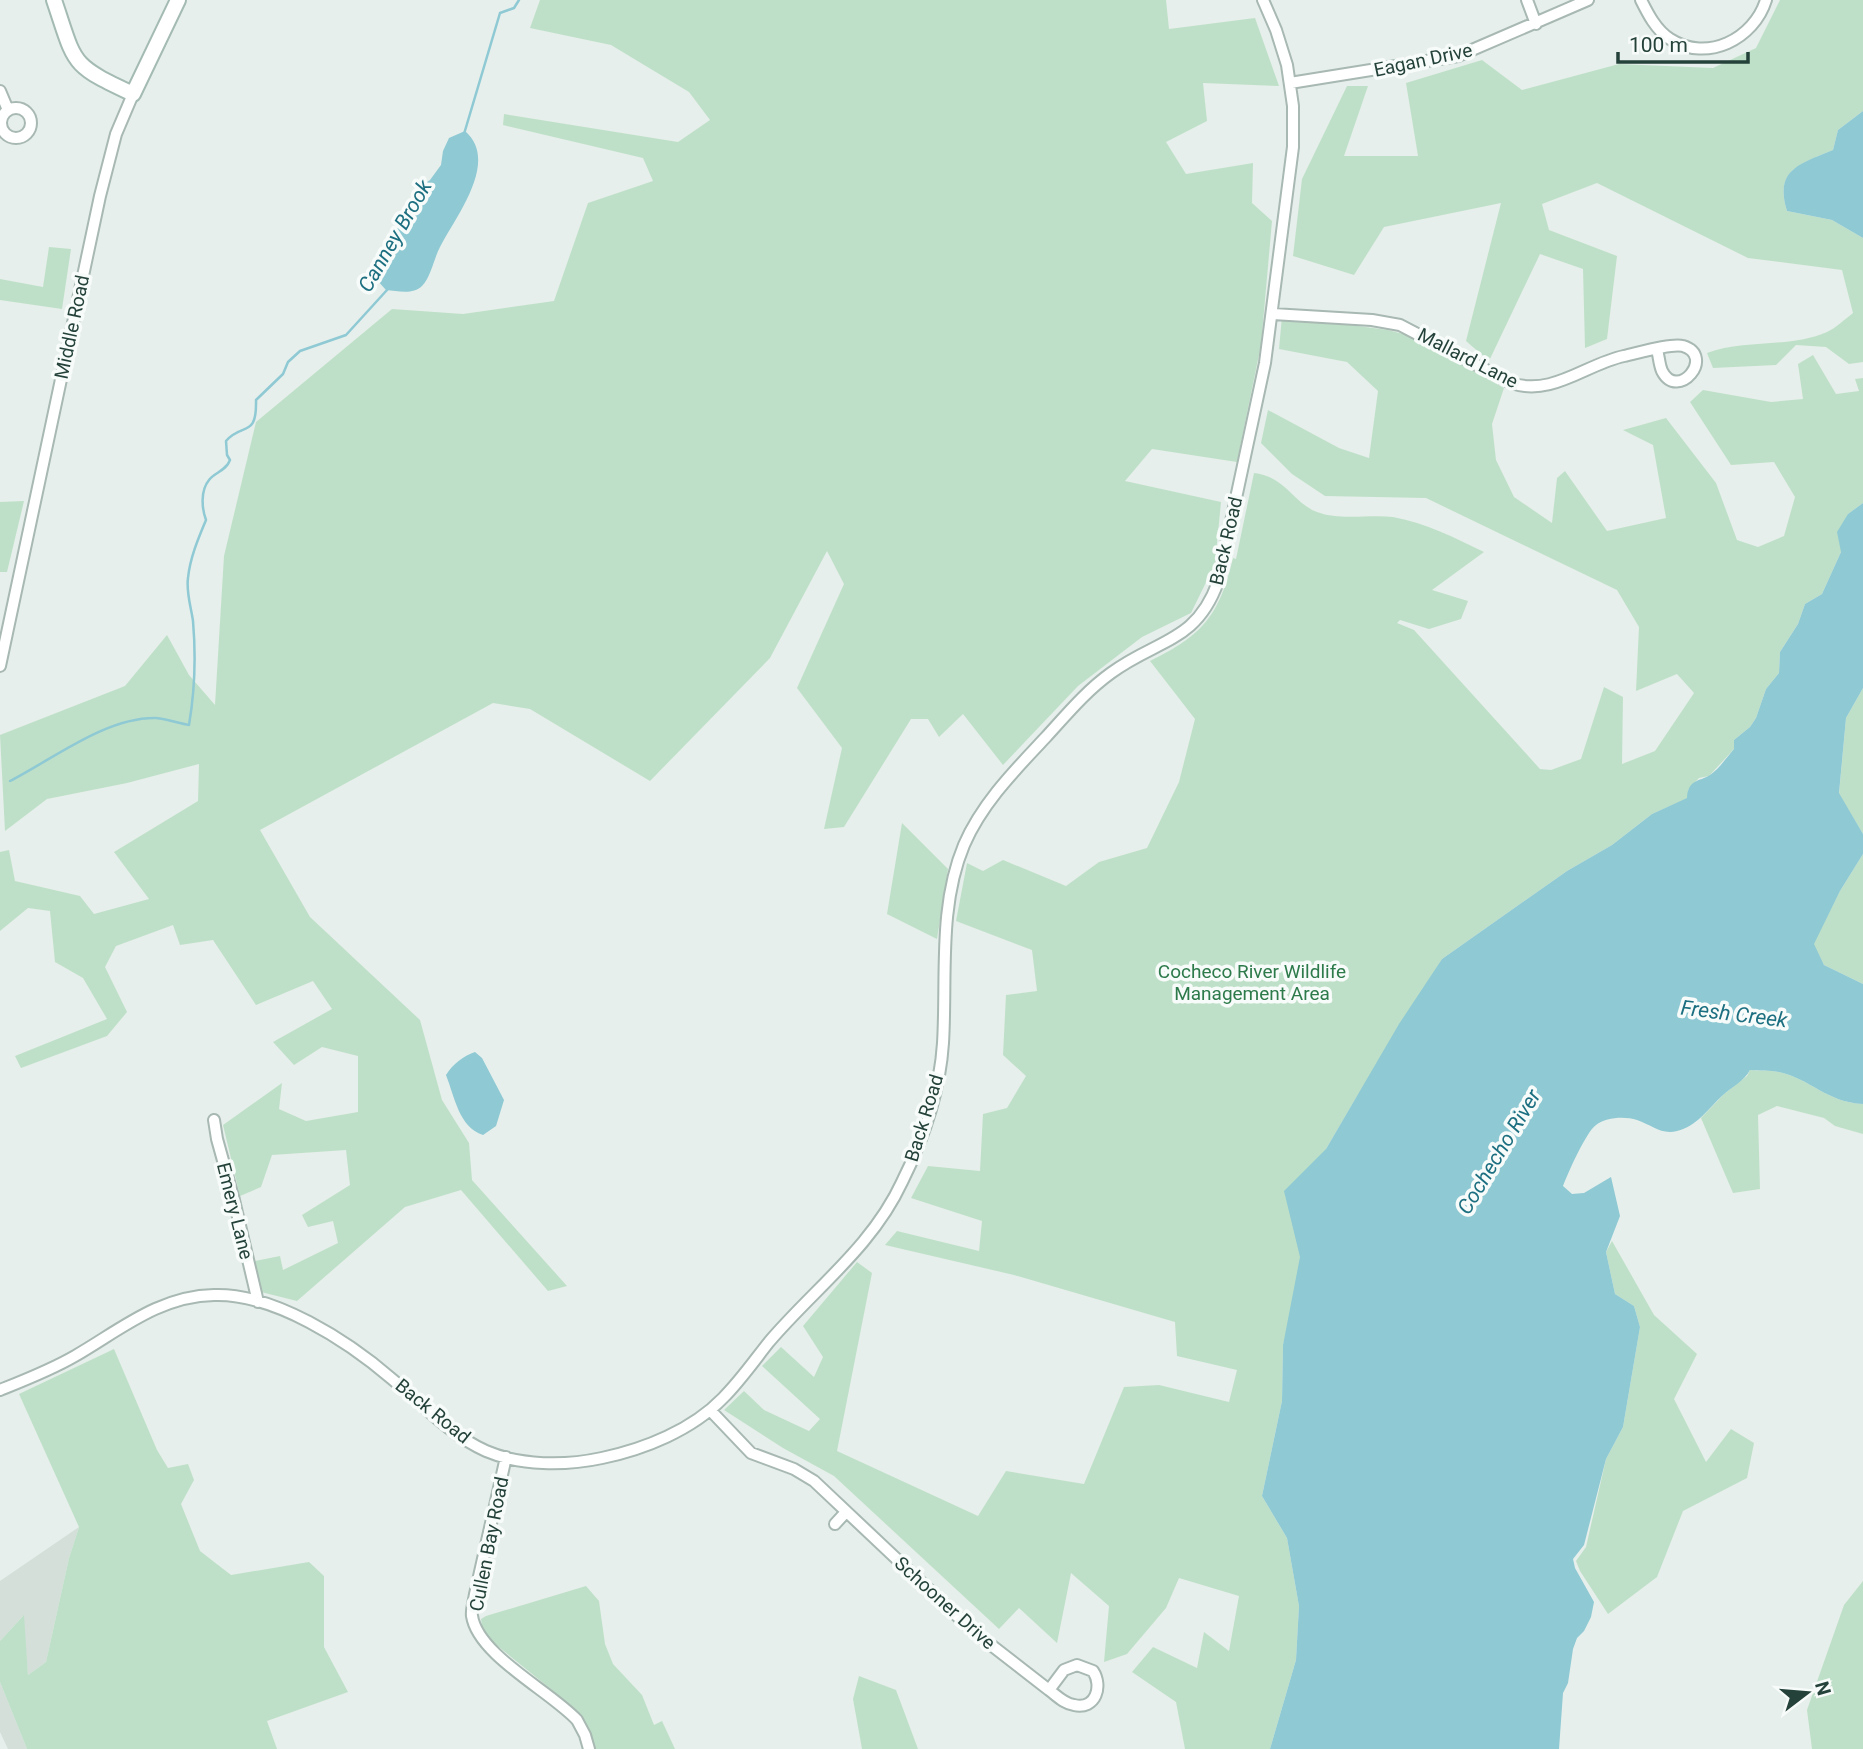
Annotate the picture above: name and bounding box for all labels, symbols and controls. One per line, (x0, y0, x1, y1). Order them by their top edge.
scale bar (1618, 21, 1748, 65)
text: 100 m (1629, 33, 1688, 57)
street label: Eagan Drive (1372, 38, 1474, 82)
water label: Canney Brook (353, 175, 437, 296)
street label: Middle Road (50, 273, 94, 381)
street label: Mallard Lane (1414, 323, 1522, 393)
street label: Back Road (1205, 495, 1247, 587)
park label: Cocheco River Wildlife Management Area (1158, 960, 1346, 1005)
water label: Fresh Creek (1679, 996, 1789, 1033)
street label: Back Road (900, 1072, 948, 1164)
water label: Cochecho River (1452, 1084, 1546, 1219)
street label: Emery Lane (212, 1160, 258, 1262)
street label: Back Road (391, 1374, 475, 1448)
street label: Cullen Bay Road (465, 1475, 513, 1613)
street label: Schooner Drive (890, 1552, 1000, 1654)
north arrow (1772, 1658, 1842, 1728)
text: N (1810, 1679, 1836, 1698)

